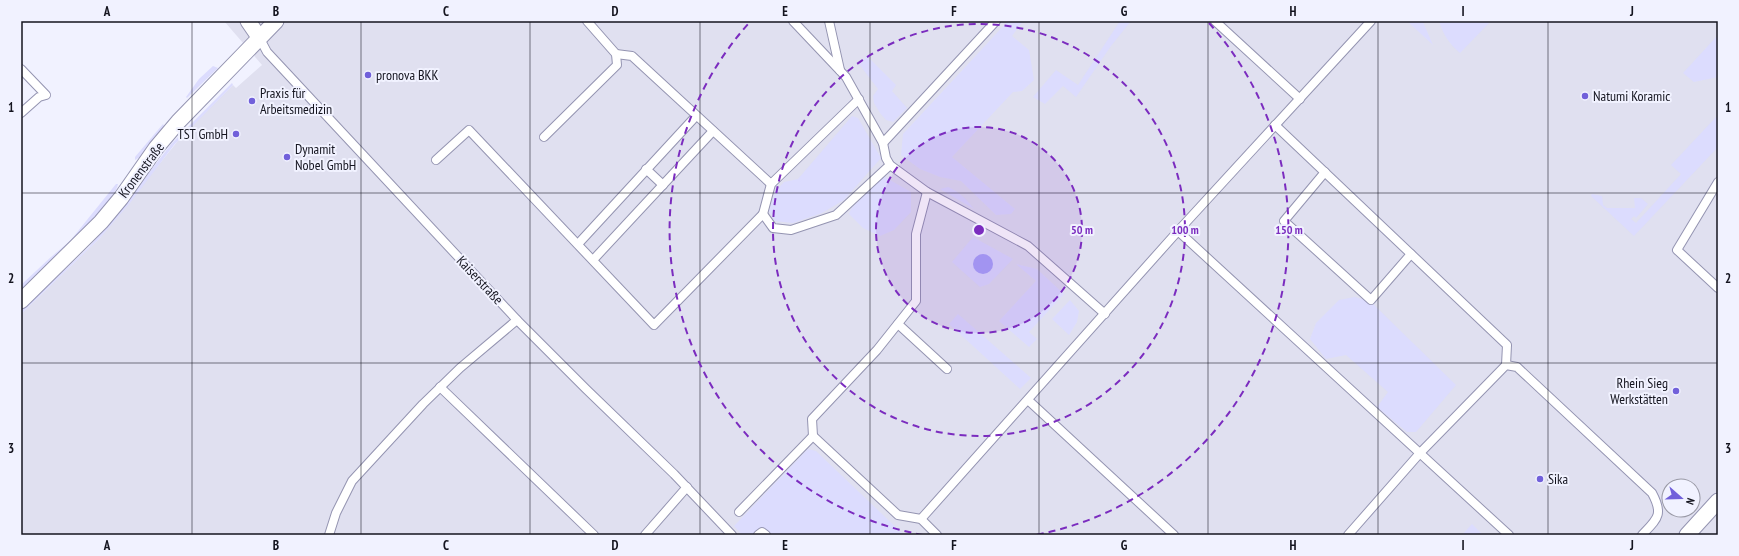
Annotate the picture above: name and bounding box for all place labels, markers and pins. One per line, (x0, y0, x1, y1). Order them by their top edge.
place label: pronova BKK (376, 66, 439, 84)
marker: pronova BKK (363, 70, 373, 80)
place label: Praxis für Arbeitsmedizin (260, 84, 332, 118)
place label: Natumi Koramic (1593, 87, 1670, 105)
marker: Natumi Koramic (1580, 91, 1590, 101)
marker: Praxis für Arbeitsmedizin (247, 96, 257, 106)
place label: TST GmbH (177, 125, 228, 143)
marker: TST GmbH (231, 129, 241, 139)
place label: Dynamit Nobel GmbH (295, 140, 356, 174)
marker: Dynamit Nobel GmbH (282, 152, 292, 162)
centre of rings (972, 223, 986, 237)
place label: Rhein Sieg Werkstätten (1610, 374, 1668, 408)
marker: Rhein Sieg Werkstätten (1671, 386, 1681, 396)
place label: Sika (1548, 470, 1568, 488)
marker: Sika (1535, 474, 1545, 484)

